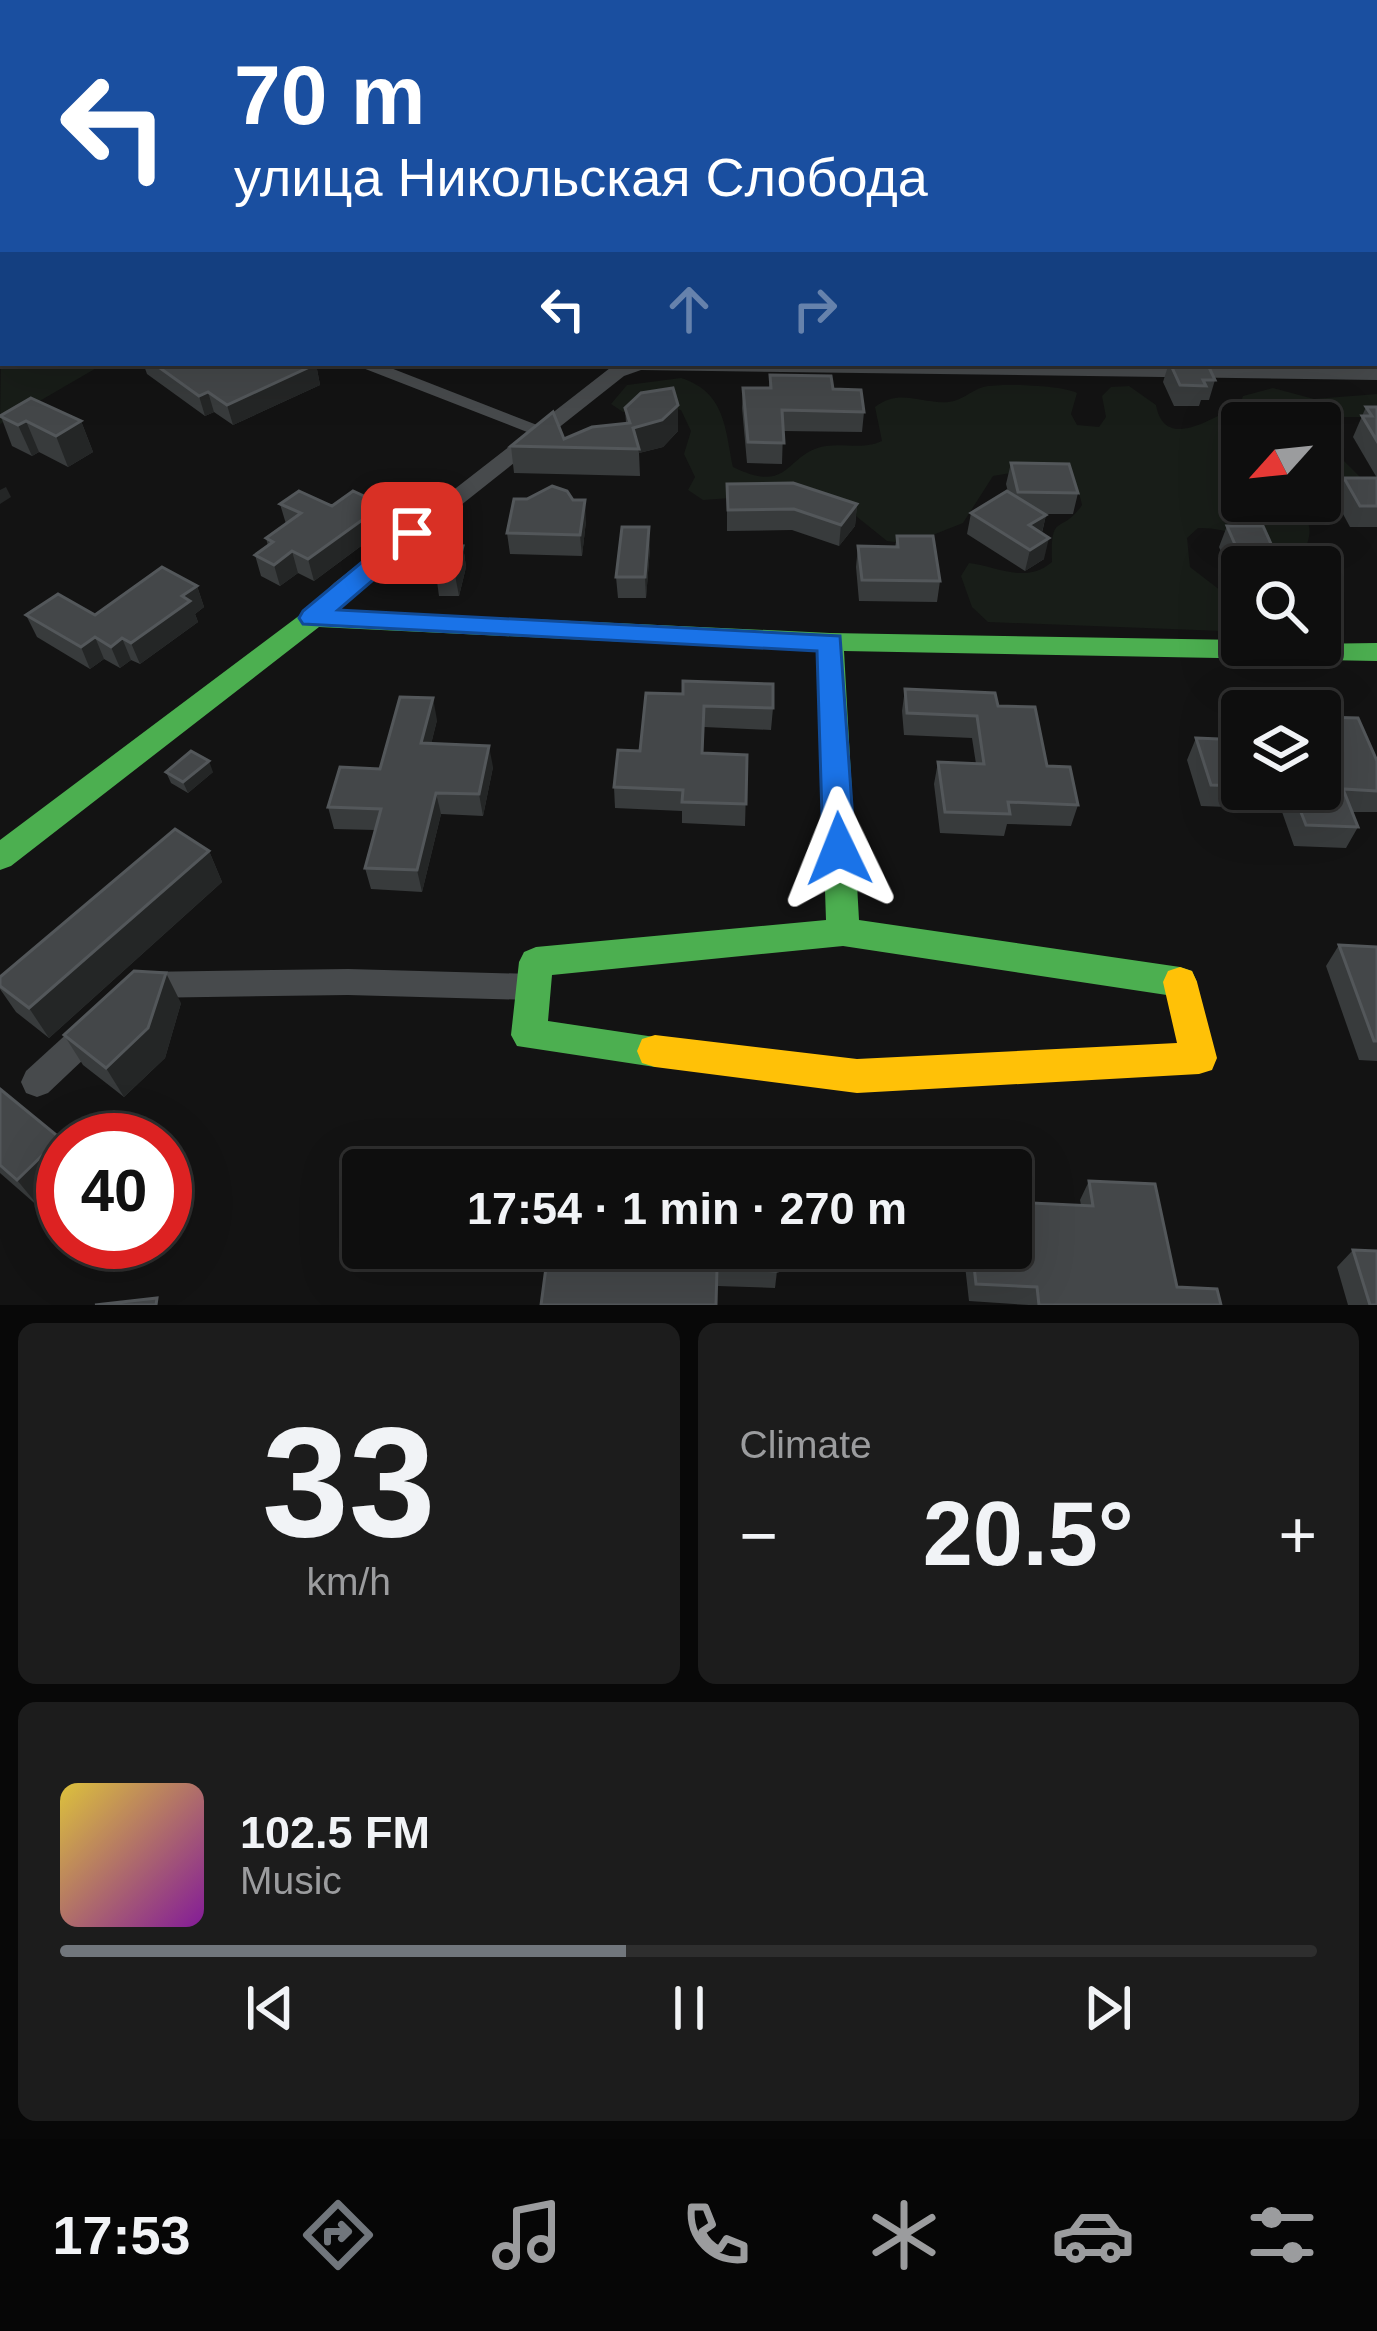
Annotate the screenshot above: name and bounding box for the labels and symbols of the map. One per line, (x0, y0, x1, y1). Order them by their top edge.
north arrow (1221, 402, 1341, 522)
pin (361, 482, 463, 584)
position arrow (776, 786, 902, 912)
speed limit sign: 40 (36, 1113, 192, 1269)

